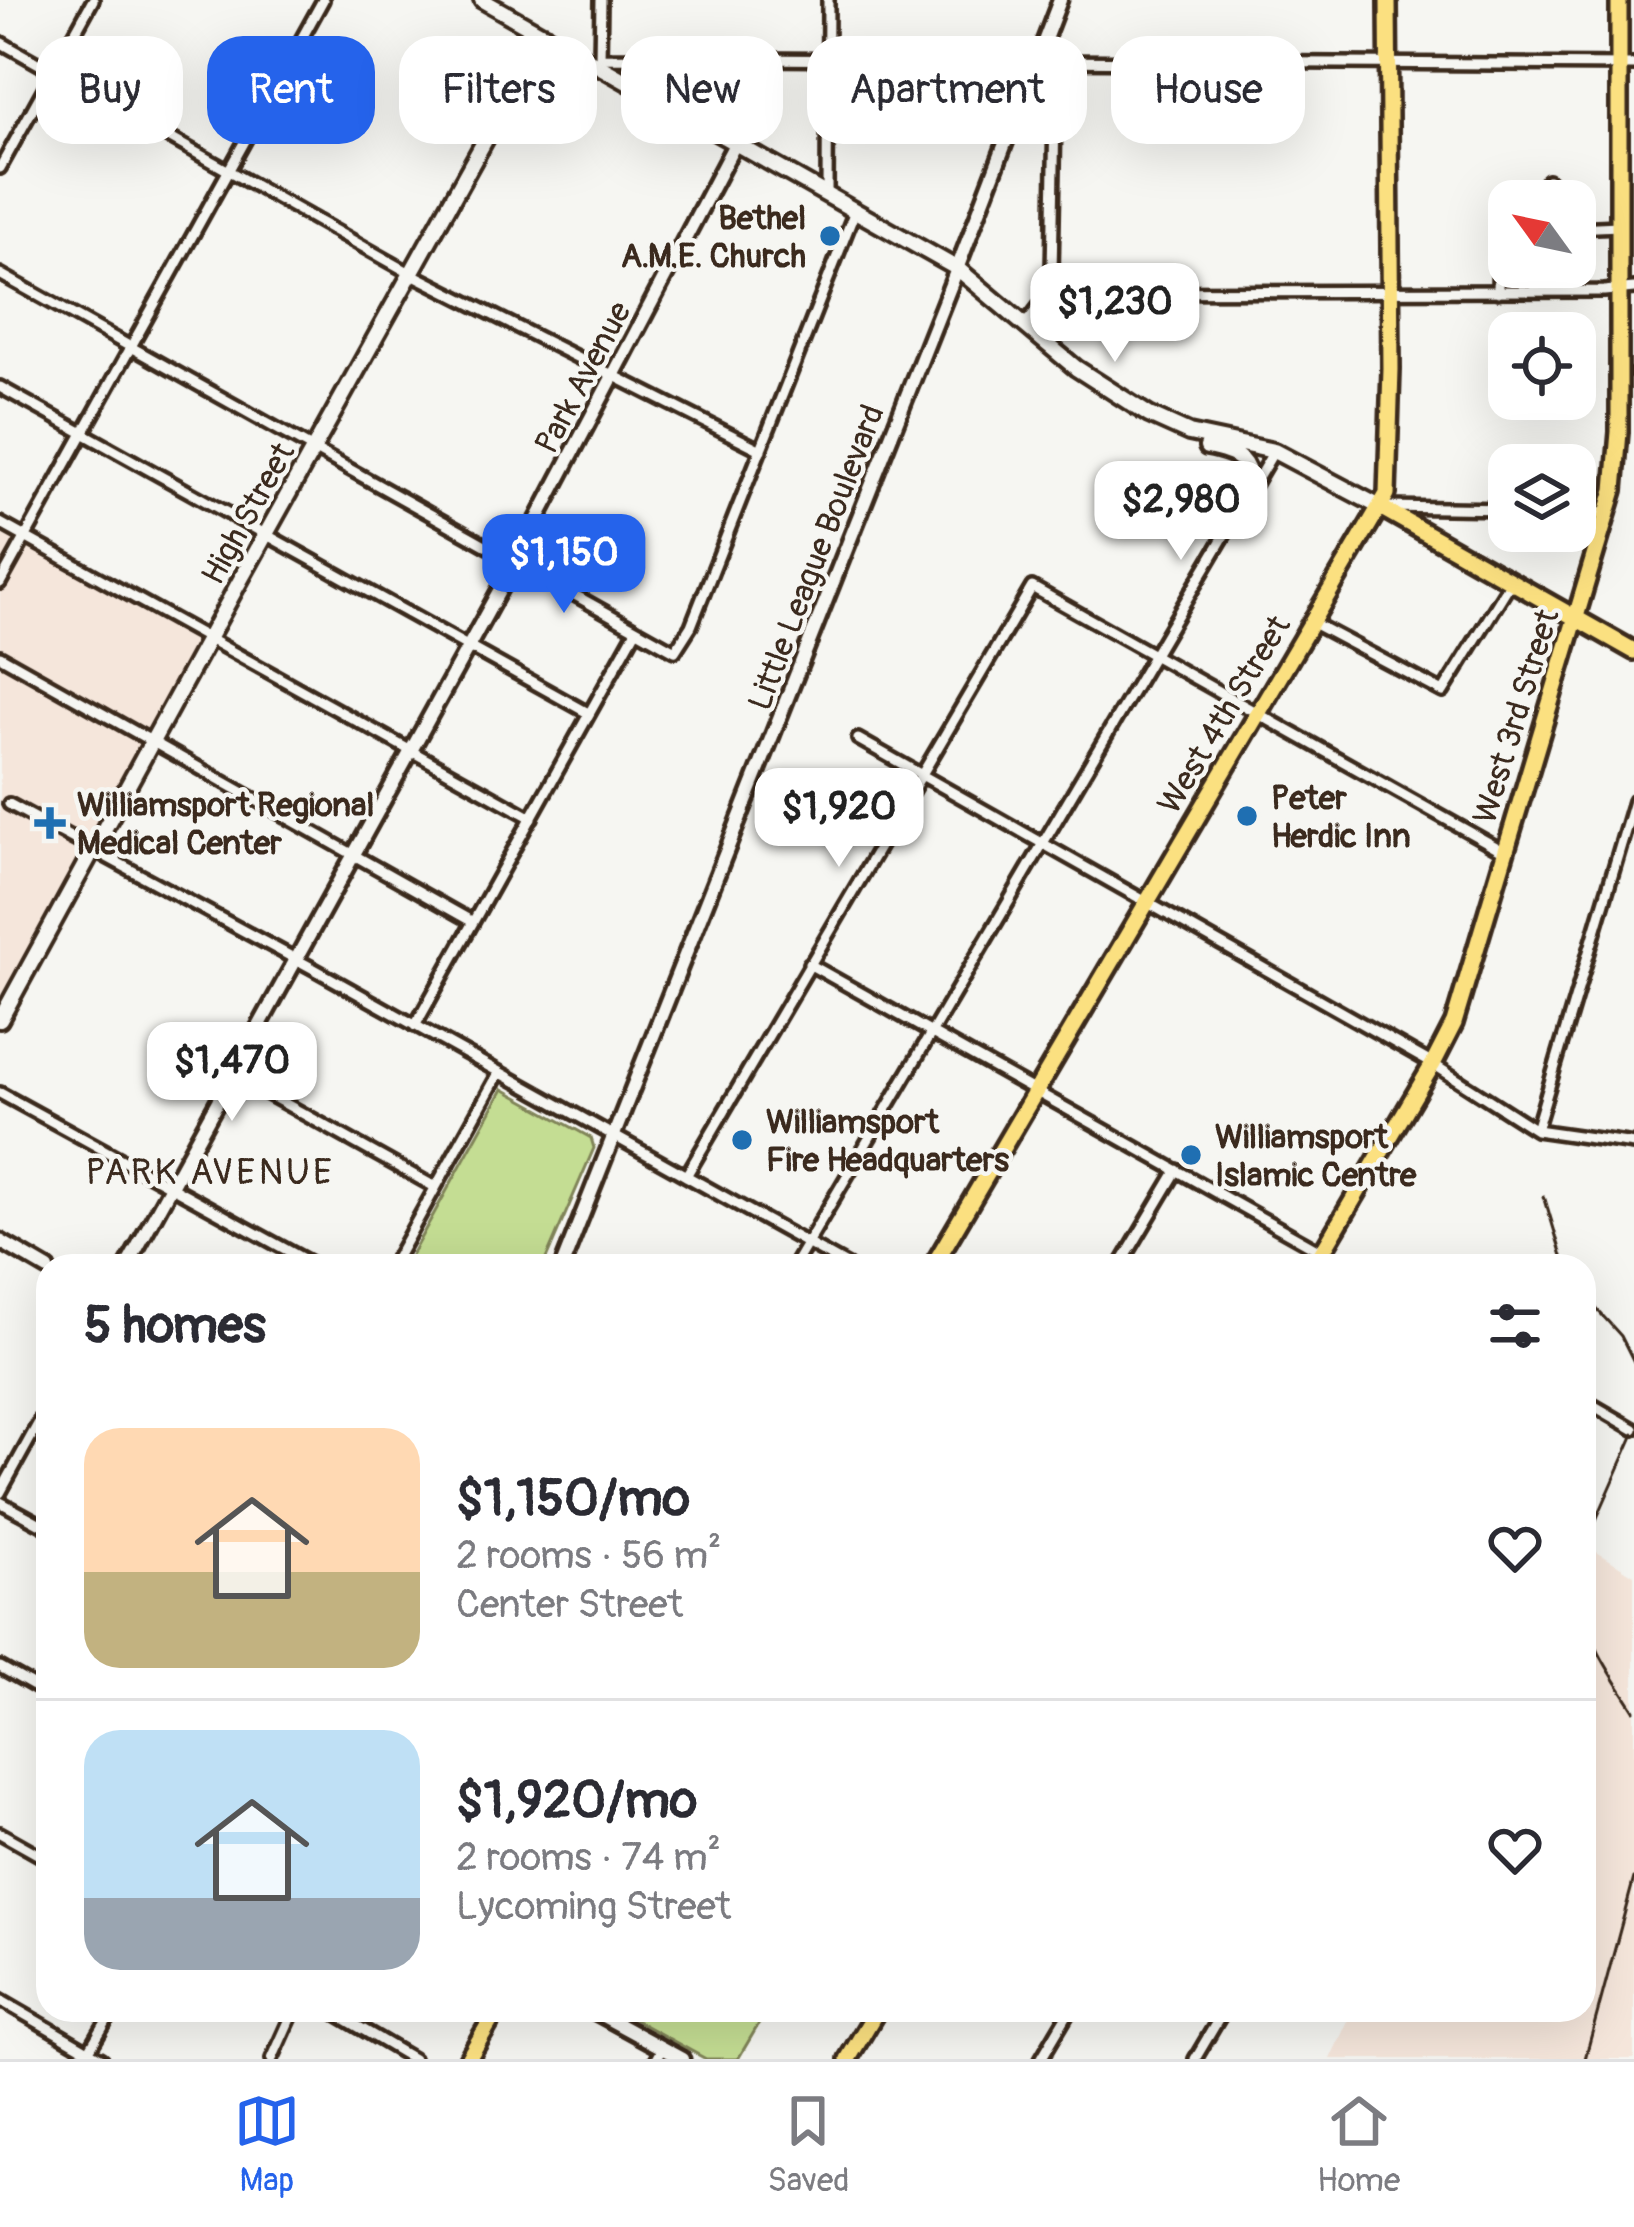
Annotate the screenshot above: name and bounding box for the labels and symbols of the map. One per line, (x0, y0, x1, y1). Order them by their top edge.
north arrow (1488, 180, 1596, 288)
place label: Bethel A.M.E. Church (621, 198, 806, 277)
marker: Bethel A.M.E. Church (817, 223, 843, 249)
pin: $1,230 (1017, 263, 1213, 365)
street label: Park Avenue (526, 295, 640, 461)
street label: Little League Boulevard (739, 399, 894, 716)
street label: High Street (193, 435, 304, 592)
pin: $2,980 (1083, 461, 1279, 563)
pin: $1,150 (466, 514, 662, 616)
street label: West 3rd Street (1464, 604, 1569, 829)
street label: West 4th Street (1149, 608, 1300, 821)
pin: $1,920 (741, 768, 937, 870)
place label: Peter Herdic Inn (1271, 778, 1411, 857)
place label: Williamsport Regional Medical Center (77, 785, 374, 864)
marker: Peter Herdic Inn (1234, 803, 1260, 829)
marker: Williamsport Regional Medical Center (34, 807, 66, 839)
pin: $1,470 (134, 1022, 330, 1124)
place label: Williamsport Fire Headquarters (766, 1102, 1009, 1181)
place label: Williamsport Islamic Centre (1215, 1117, 1417, 1196)
marker: Williamsport Fire Headquarters (729, 1127, 755, 1153)
marker: Williamsport Islamic Centre (1178, 1142, 1204, 1168)
district label: PARK AVENUE (85, 1150, 335, 1195)

